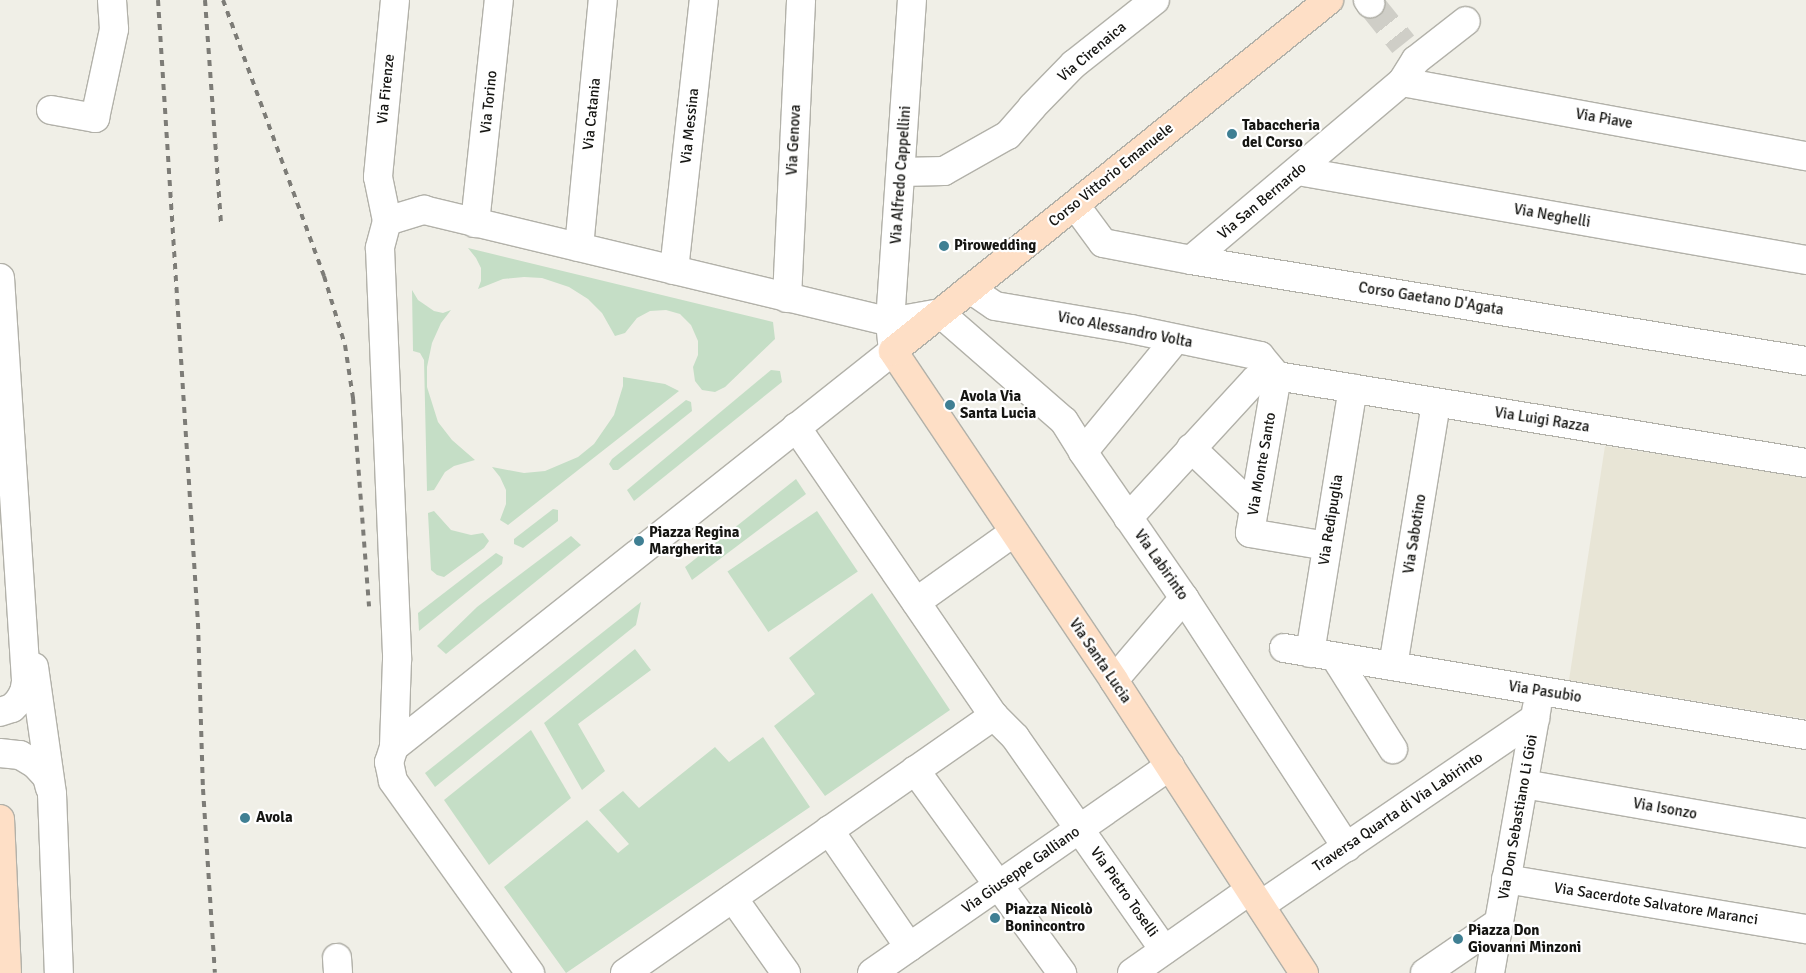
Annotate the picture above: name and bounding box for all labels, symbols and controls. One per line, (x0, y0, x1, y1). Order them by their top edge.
street label: Via Cirenaica (1054, 18, 1130, 86)
street label: Via Firenze (373, 53, 399, 125)
street label: Via Torino (477, 70, 501, 134)
street label: Via Catania (579, 77, 605, 151)
street label: Via Messina (677, 87, 703, 165)
street label: Via Genova (783, 104, 805, 176)
street label: Via Alfredo Cappellini (887, 105, 915, 245)
street label: Via Piave (1574, 105, 1634, 133)
place label: Tabaccheria del Corso (1242, 116, 1320, 151)
street label: Corso Vittorio Emanuele (1045, 119, 1177, 231)
marker: Tabaccheria del Corso (1226, 128, 1238, 140)
street label: Via San Bernardo (1214, 159, 1310, 243)
street label: Via Neghelli (1512, 200, 1592, 232)
place label: Pirowedding (954, 237, 1036, 255)
marker: Pirowedding (938, 240, 950, 252)
street label: Corso Gaetano D'Agata (1357, 279, 1505, 319)
street label: Vico Alessandro Volta (1056, 308, 1194, 352)
place label: Avola Via Santa Lucia (960, 387, 1036, 422)
marker: Avola Via Santa Lucia (944, 399, 956, 411)
street label: Via Luigi Razza (1493, 404, 1591, 436)
street label: Via Monte Santo (1244, 411, 1280, 517)
street label: Via Redipuglia (1315, 473, 1347, 567)
street label: Via Sabotino (1400, 493, 1430, 575)
place label: Piazza Regina Margherita (649, 523, 739, 558)
street label: Via Labirinto (1130, 526, 1192, 604)
marker: Piazza Regina Margherita (633, 535, 645, 547)
street label: Via Santa Lucia (1065, 615, 1135, 707)
street label: Via Pasubio (1507, 677, 1583, 707)
street label: Via Don Sebastiano Li Gioi (1495, 733, 1541, 901)
street label: Traversa Quarta di Via Labirinto (1310, 748, 1486, 876)
street label: Via Isonzo (1632, 795, 1698, 823)
place label: Avola (256, 809, 293, 827)
marker: Avola (238, 811, 252, 825)
street label: Via Giuseppe Galliano (959, 823, 1083, 917)
street label: Via Pietro Toselli (1086, 843, 1162, 941)
street label: Via Sacerdote Salvatore Maranci (1553, 879, 1759, 929)
place label: Piazza Nicolò Bonincontro (1005, 900, 1093, 935)
marker: Piazza Nicolò Bonincontro (989, 912, 1001, 924)
place label: Piazza Don Giovanni Minzoni (1468, 921, 1581, 956)
marker: Piazza Don Giovanni Minzoni (1452, 933, 1464, 945)

